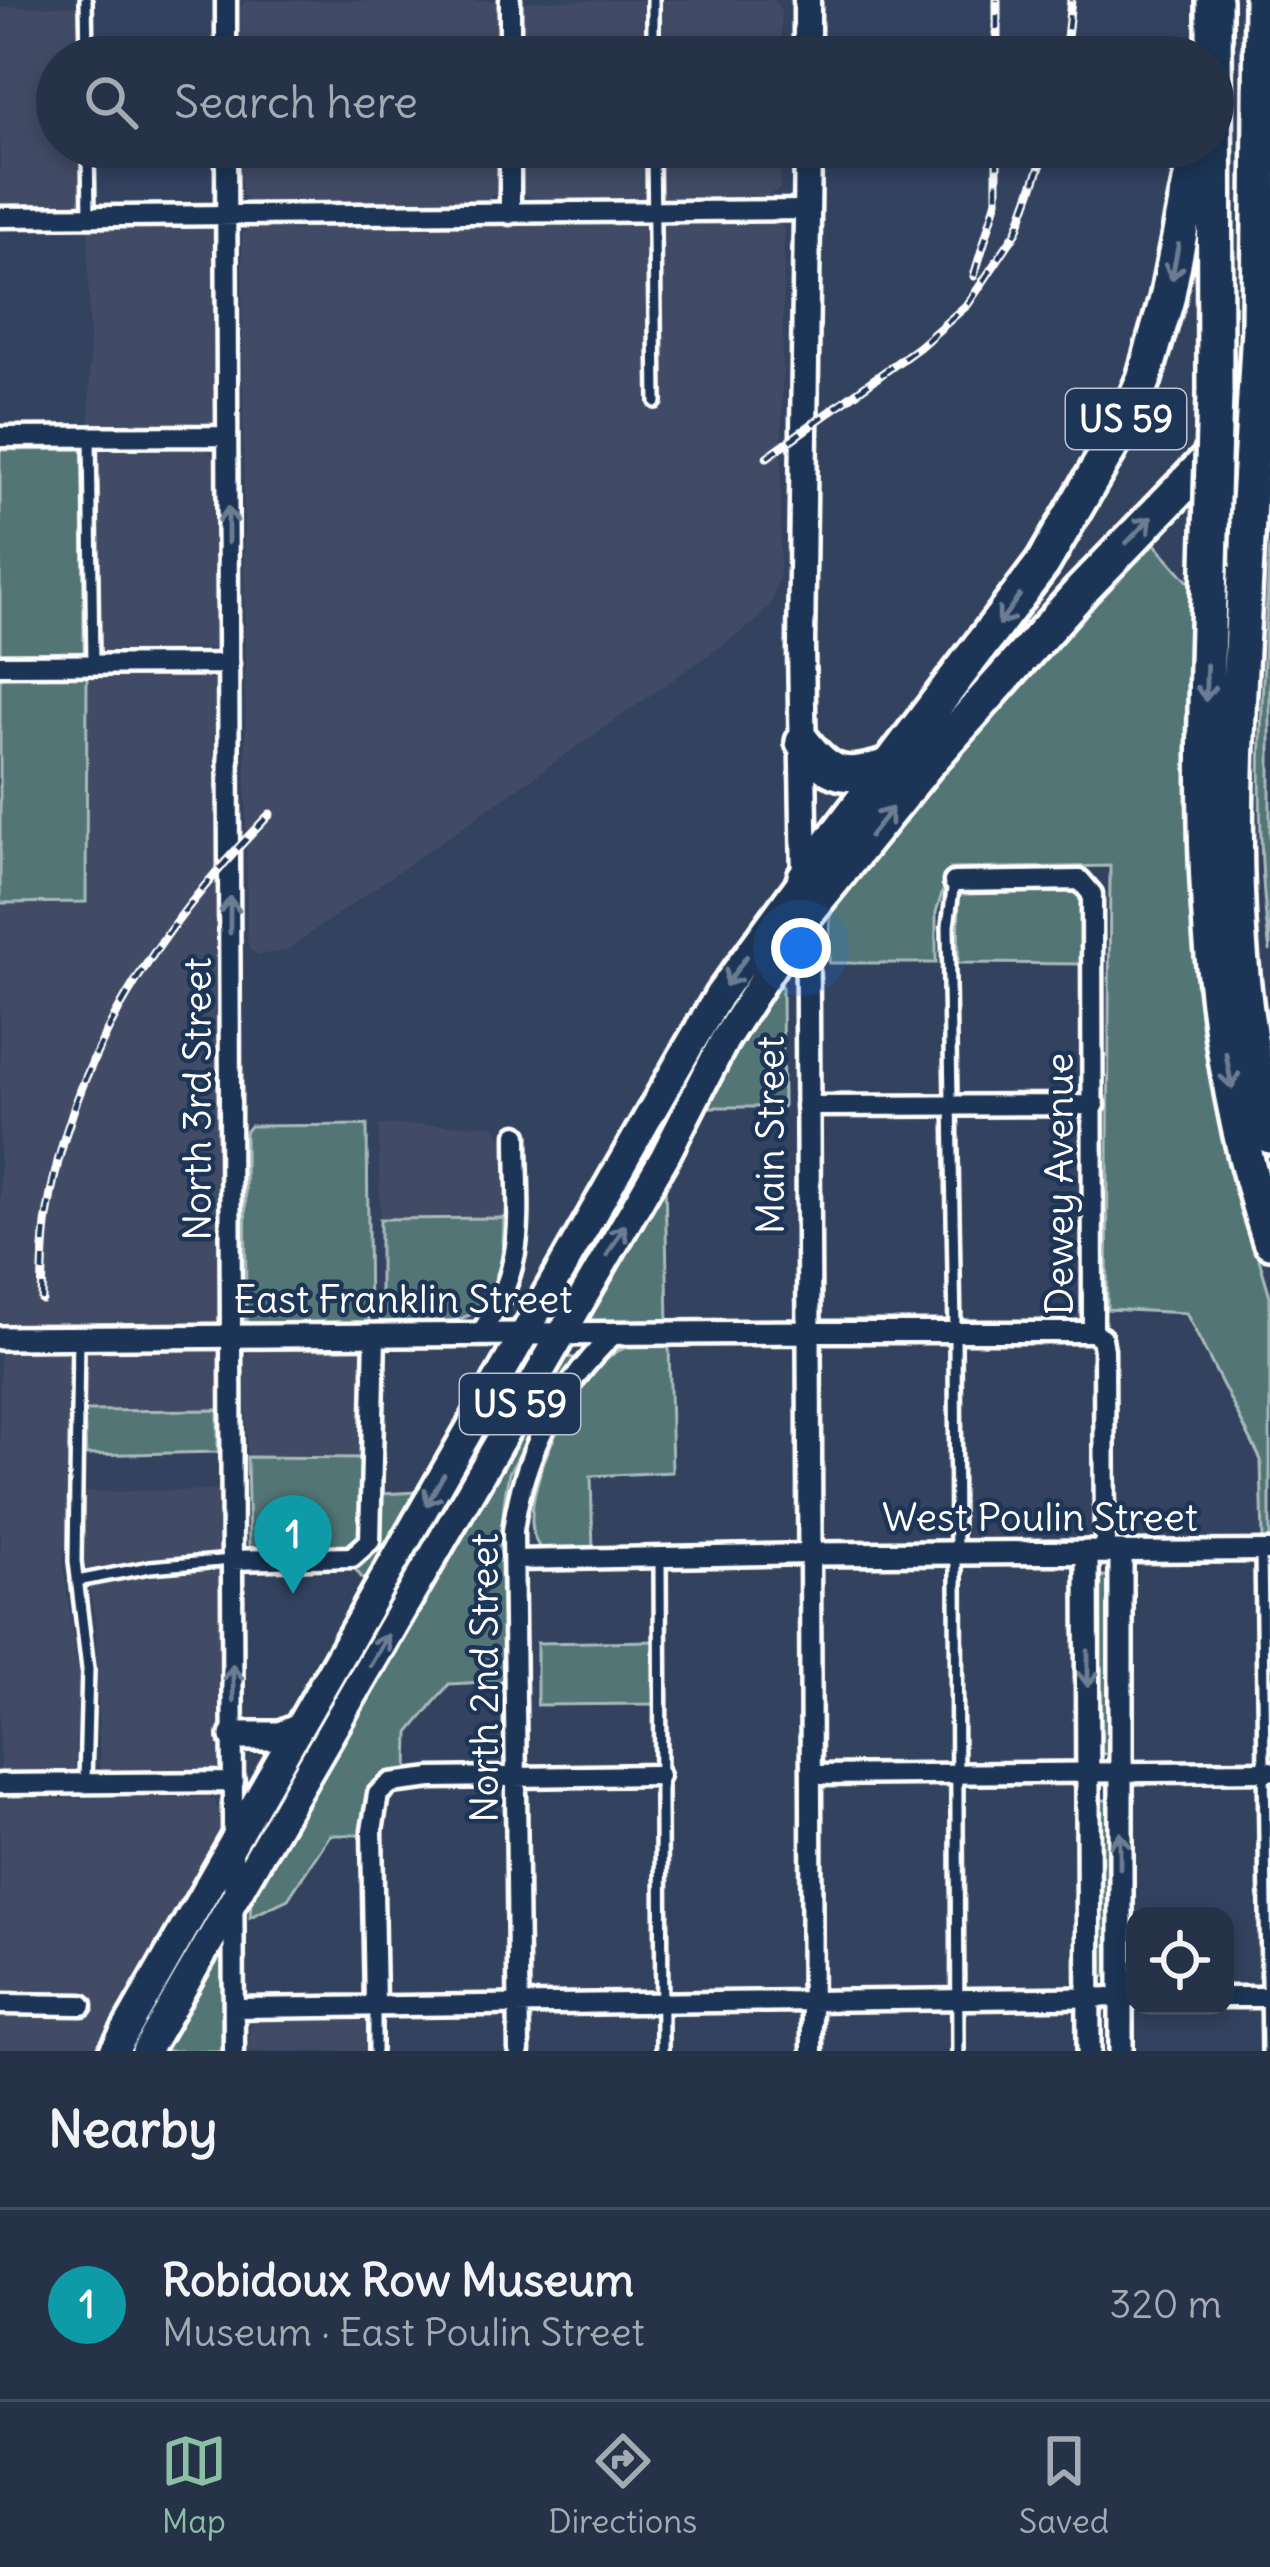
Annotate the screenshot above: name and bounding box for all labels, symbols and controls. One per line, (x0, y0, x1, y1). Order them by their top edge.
search box (36, 36, 1234, 168)
icon: search (78, 69, 144, 135)
text: Search here (174, 74, 418, 130)
one-way arrow (1162, 242, 1185, 280)
road number: US 59 (1066, 389, 1186, 449)
one-way arrow (217, 506, 239, 545)
one-way arrow (1125, 515, 1153, 545)
one-way arrow (996, 593, 1022, 626)
one-way arrow (1194, 663, 1217, 702)
one-way arrow (867, 806, 894, 838)
one-way arrow (219, 896, 241, 935)
your location (771, 918, 831, 978)
one-way arrow (724, 954, 750, 987)
street label: North 3rd Street (173, 957, 222, 1241)
street label: Main Street (746, 1036, 795, 1234)
one-way arrow (1219, 1051, 1241, 1090)
street label: Dewey Avenue (1035, 1053, 1084, 1315)
one-way arrow (604, 1223, 628, 1258)
street label: East Franklin Street (234, 1275, 572, 1324)
road number: US 59 (460, 1374, 580, 1434)
one-way arrow (423, 1472, 447, 1507)
street label: West Poulin Street (882, 1493, 1198, 1542)
pin: 1 (254, 1495, 332, 1594)
street label: North 2nd Street (460, 1533, 509, 1823)
one-way arrow (368, 1634, 392, 1669)
one-way arrow (1077, 1649, 1099, 1688)
one-way arrow (221, 1664, 244, 1703)
one-way arrow (1108, 1831, 1131, 1870)
map controls (1126, 1907, 1234, 2015)
button: locate (1126, 1907, 1234, 2015)
text: Nearby (48, 2097, 217, 2161)
text: Robidoux Row Museum (162, 2252, 634, 2308)
text: 1 (79, 2280, 95, 2329)
text: 320 m (1109, 2280, 1222, 2329)
text: Museum · East Poulin Street (162, 2308, 645, 2357)
tab: Map (161, 2428, 227, 2542)
tab: Directions (548, 2428, 697, 2542)
tab: Saved (1019, 2428, 1109, 2542)

